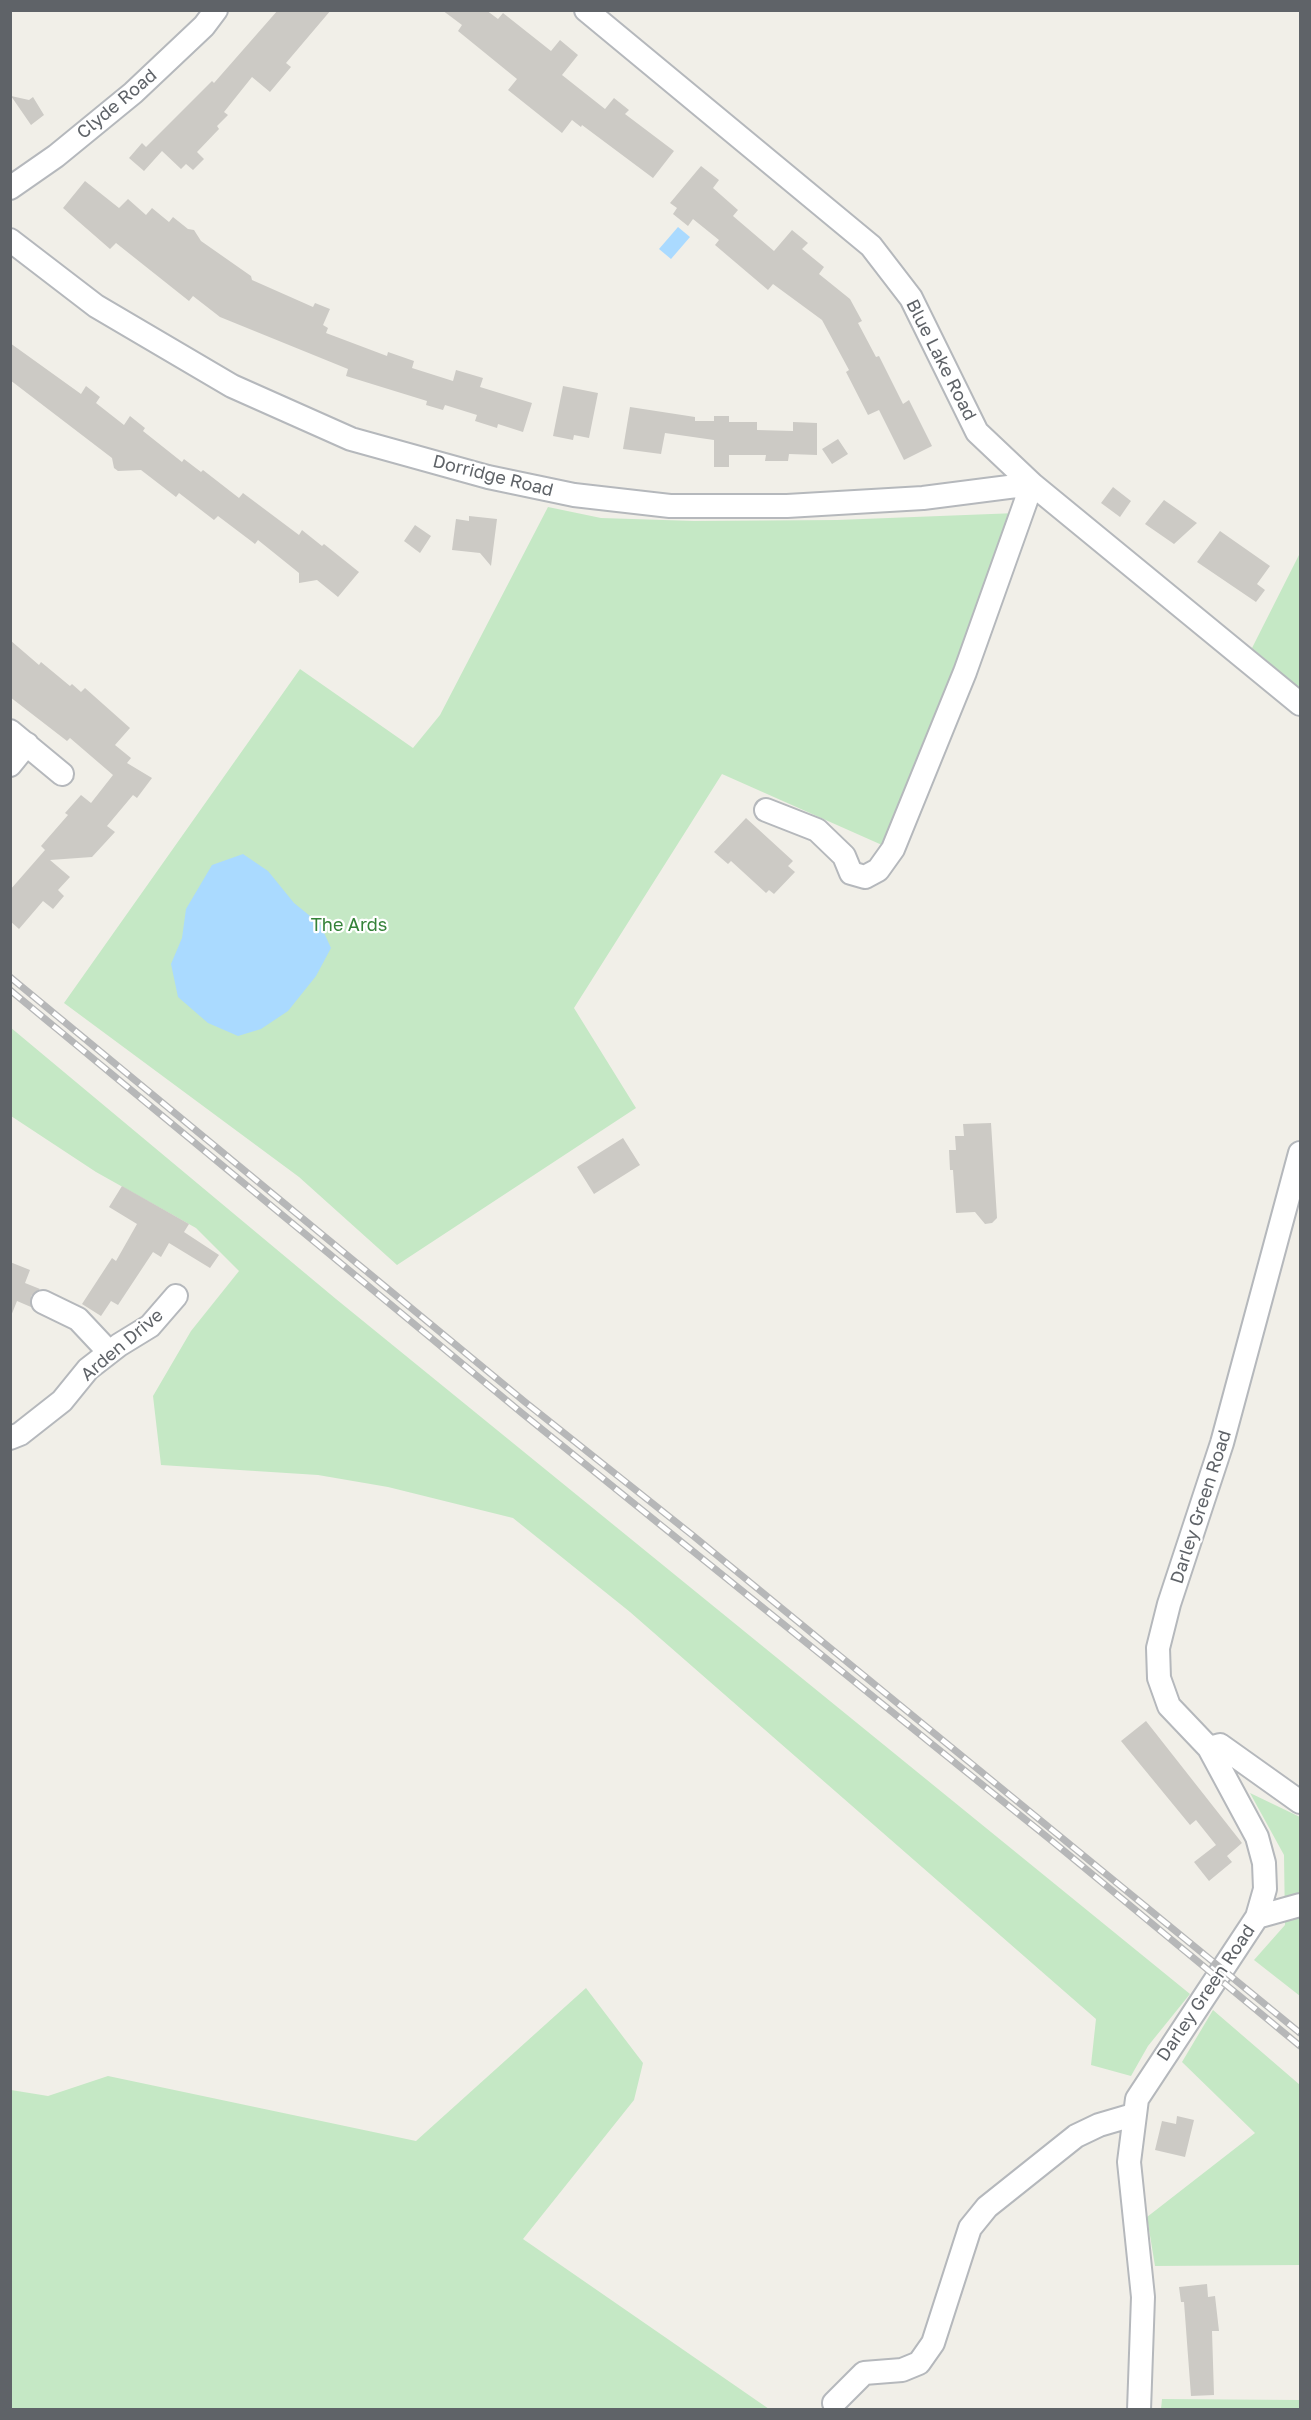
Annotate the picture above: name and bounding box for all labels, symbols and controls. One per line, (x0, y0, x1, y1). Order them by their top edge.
street label: Clyde Road (73, 64, 161, 144)
street label: Blue Lake Road (901, 296, 981, 424)
street label: Dorridge Road (430, 451, 556, 501)
park label: The Ards (311, 914, 387, 936)
street label: Arden Drive (77, 1304, 167, 1386)
street label: Darley Green Road (1166, 1428, 1236, 1586)
street label: Darley Green Road (1152, 1921, 1260, 2065)

